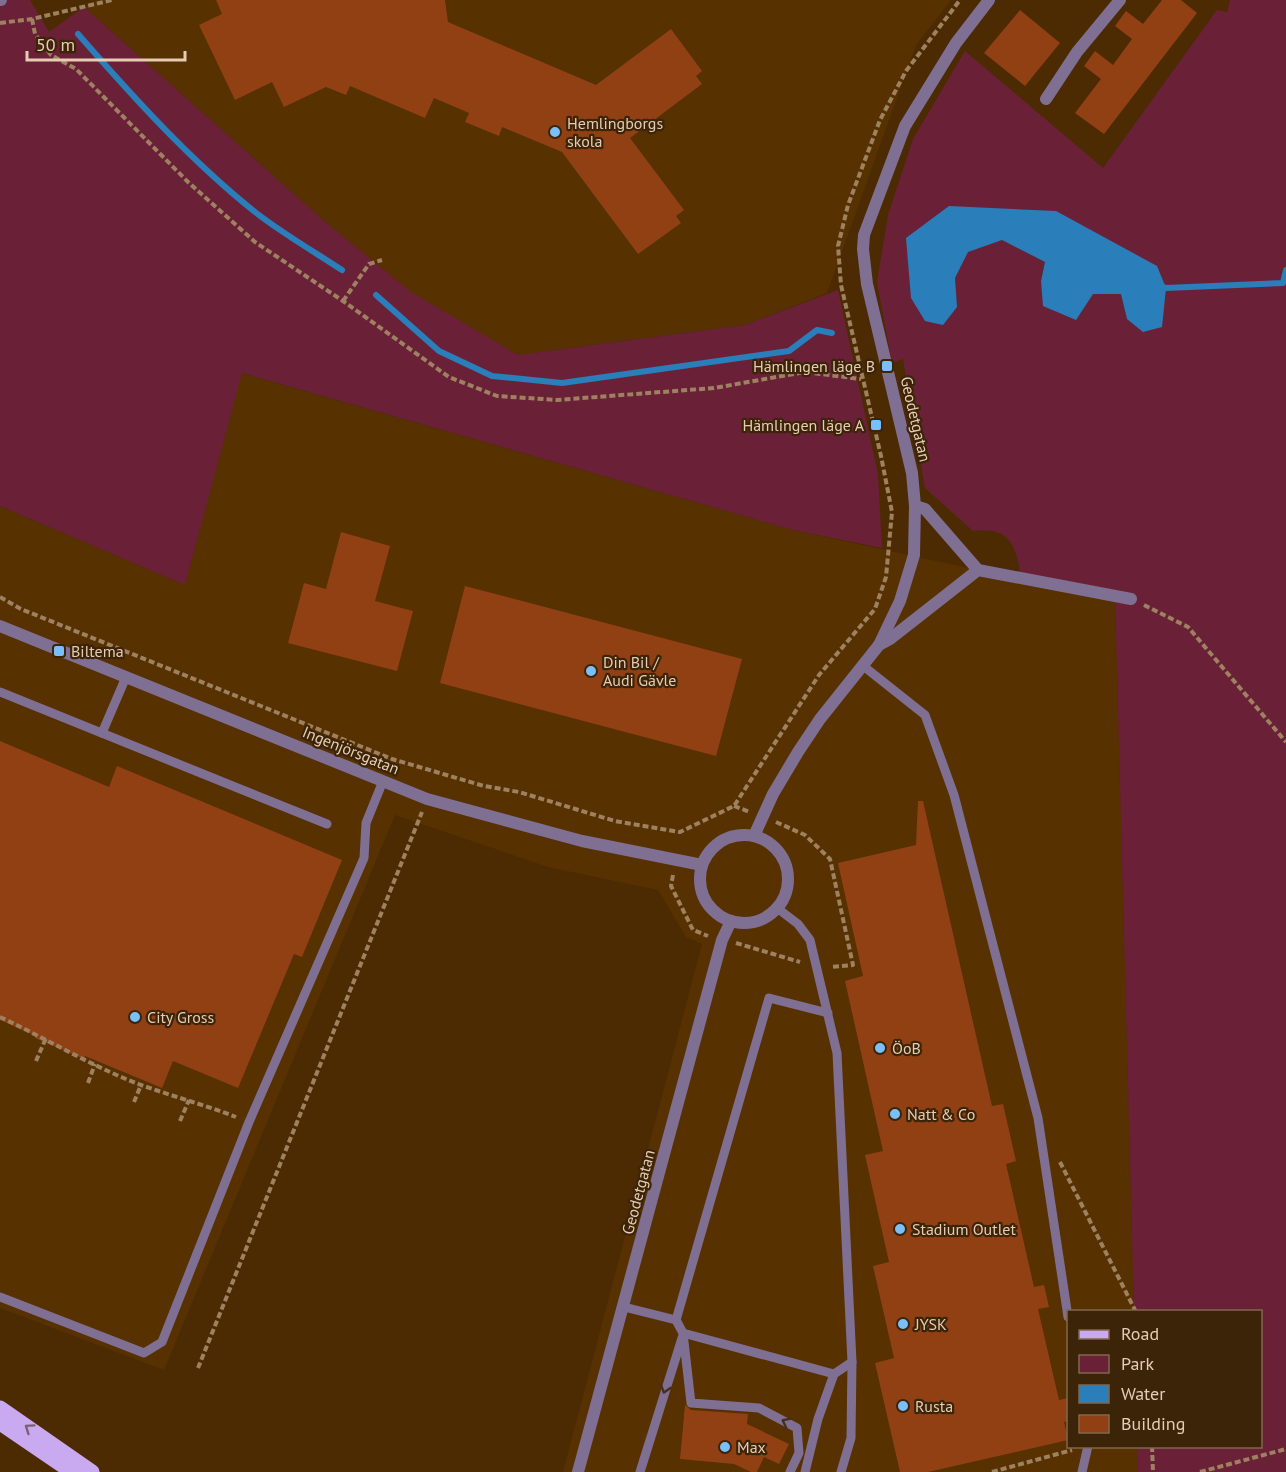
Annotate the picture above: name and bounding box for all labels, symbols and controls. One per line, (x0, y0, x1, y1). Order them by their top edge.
scale bar (27, 24, 184, 62)
text: 50 m (36, 33, 75, 56)
place label: Hemlingborgs skola (567, 113, 663, 151)
marker: Hemlingborgs skola (548, 125, 562, 139)
place label: Hämlingen läge B (753, 356, 875, 376)
marker: Hämlingen läge B (880, 359, 894, 373)
street label: Geodetgatan (896, 374, 936, 464)
place label: Hämlingen läge A (742, 415, 865, 435)
marker: Hämlingen läge A (869, 418, 883, 432)
place label: Biltema (71, 641, 124, 661)
marker: Biltema (52, 644, 66, 658)
place label: Din Bil / Audi Gävle (603, 652, 676, 690)
marker: Din Bil / Audi Gävle (584, 664, 598, 678)
street label: Ingenjörsgatan (300, 722, 402, 778)
place label: City Gross (147, 1007, 215, 1027)
marker: City Gross (128, 1010, 142, 1024)
place label: ÖoB (892, 1038, 921, 1058)
marker: ÖoB (873, 1041, 887, 1055)
place label: Natt & Co (907, 1104, 975, 1124)
marker: Natt & Co (888, 1107, 902, 1121)
street label: Geodetgatan (617, 1147, 659, 1237)
place label: Stadium Outlet (912, 1219, 1016, 1239)
marker: Stadium Outlet (893, 1222, 907, 1236)
legend (1067, 1310, 1262, 1448)
place label: JYSK (914, 1314, 947, 1334)
marker: JYSK (896, 1317, 910, 1331)
text: Road (1121, 1322, 1159, 1345)
text: Park (1121, 1352, 1154, 1375)
text: Water (1121, 1382, 1165, 1405)
one-way arrow (660, 1383, 672, 1394)
place label: Rusta (915, 1396, 953, 1416)
marker: Rusta (896, 1399, 910, 1413)
text: Building (1121, 1412, 1185, 1435)
one-way arrow (781, 1418, 792, 1429)
one-way arrow (24, 1424, 35, 1435)
place label: Max (737, 1437, 766, 1457)
marker: Max (718, 1440, 732, 1454)

